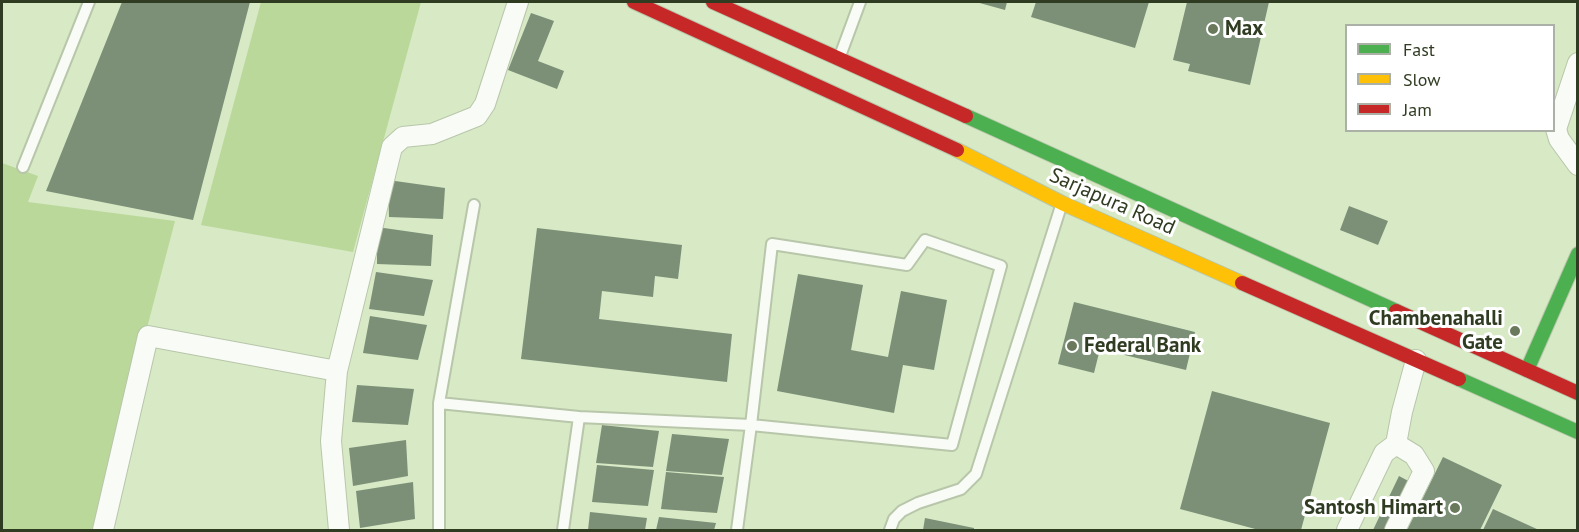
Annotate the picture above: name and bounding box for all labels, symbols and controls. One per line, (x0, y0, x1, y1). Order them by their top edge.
place label: Max (1225, 16, 1263, 42)
marker: Max (1206, 22, 1220, 36)
legend (1345, 24, 1555, 132)
text: Fast (1403, 38, 1435, 61)
text: Slow (1403, 68, 1441, 91)
text: Jam (1403, 98, 1432, 121)
street label: Sarjapura Road (1045, 163, 1179, 241)
place label: Chambenahalli Gate (1369, 306, 1503, 356)
marker: Chambenahalli Gate (1508, 324, 1522, 338)
place label: Federal Bank (1084, 333, 1201, 359)
marker: Federal Bank (1065, 339, 1079, 353)
place label: Santosh Himart (1304, 495, 1443, 521)
marker: Santosh Himart (1448, 501, 1462, 515)

